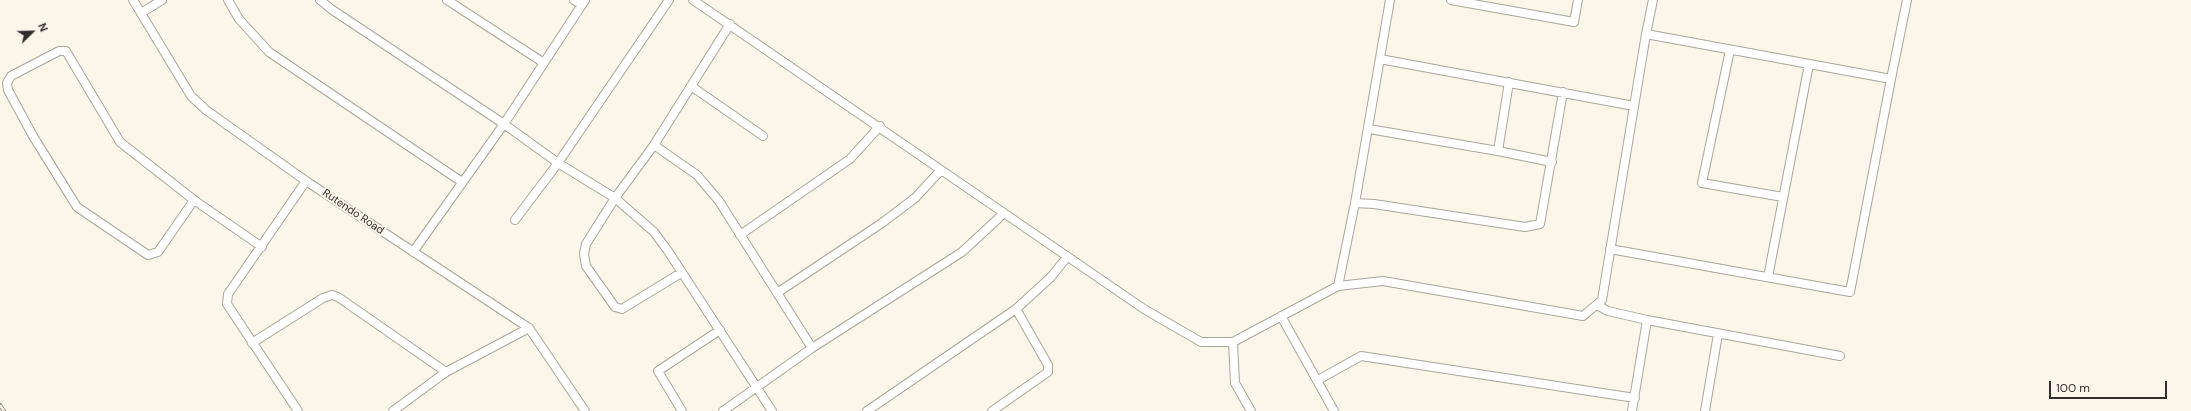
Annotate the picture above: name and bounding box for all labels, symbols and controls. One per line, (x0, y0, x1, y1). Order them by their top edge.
north arrow (12, 12, 52, 52)
text: N (35, 21, 51, 34)
street label: Rutendo Road (320, 187, 386, 237)
scale bar (2051, 373, 2169, 399)
text: 100 m (2056, 380, 2090, 396)

